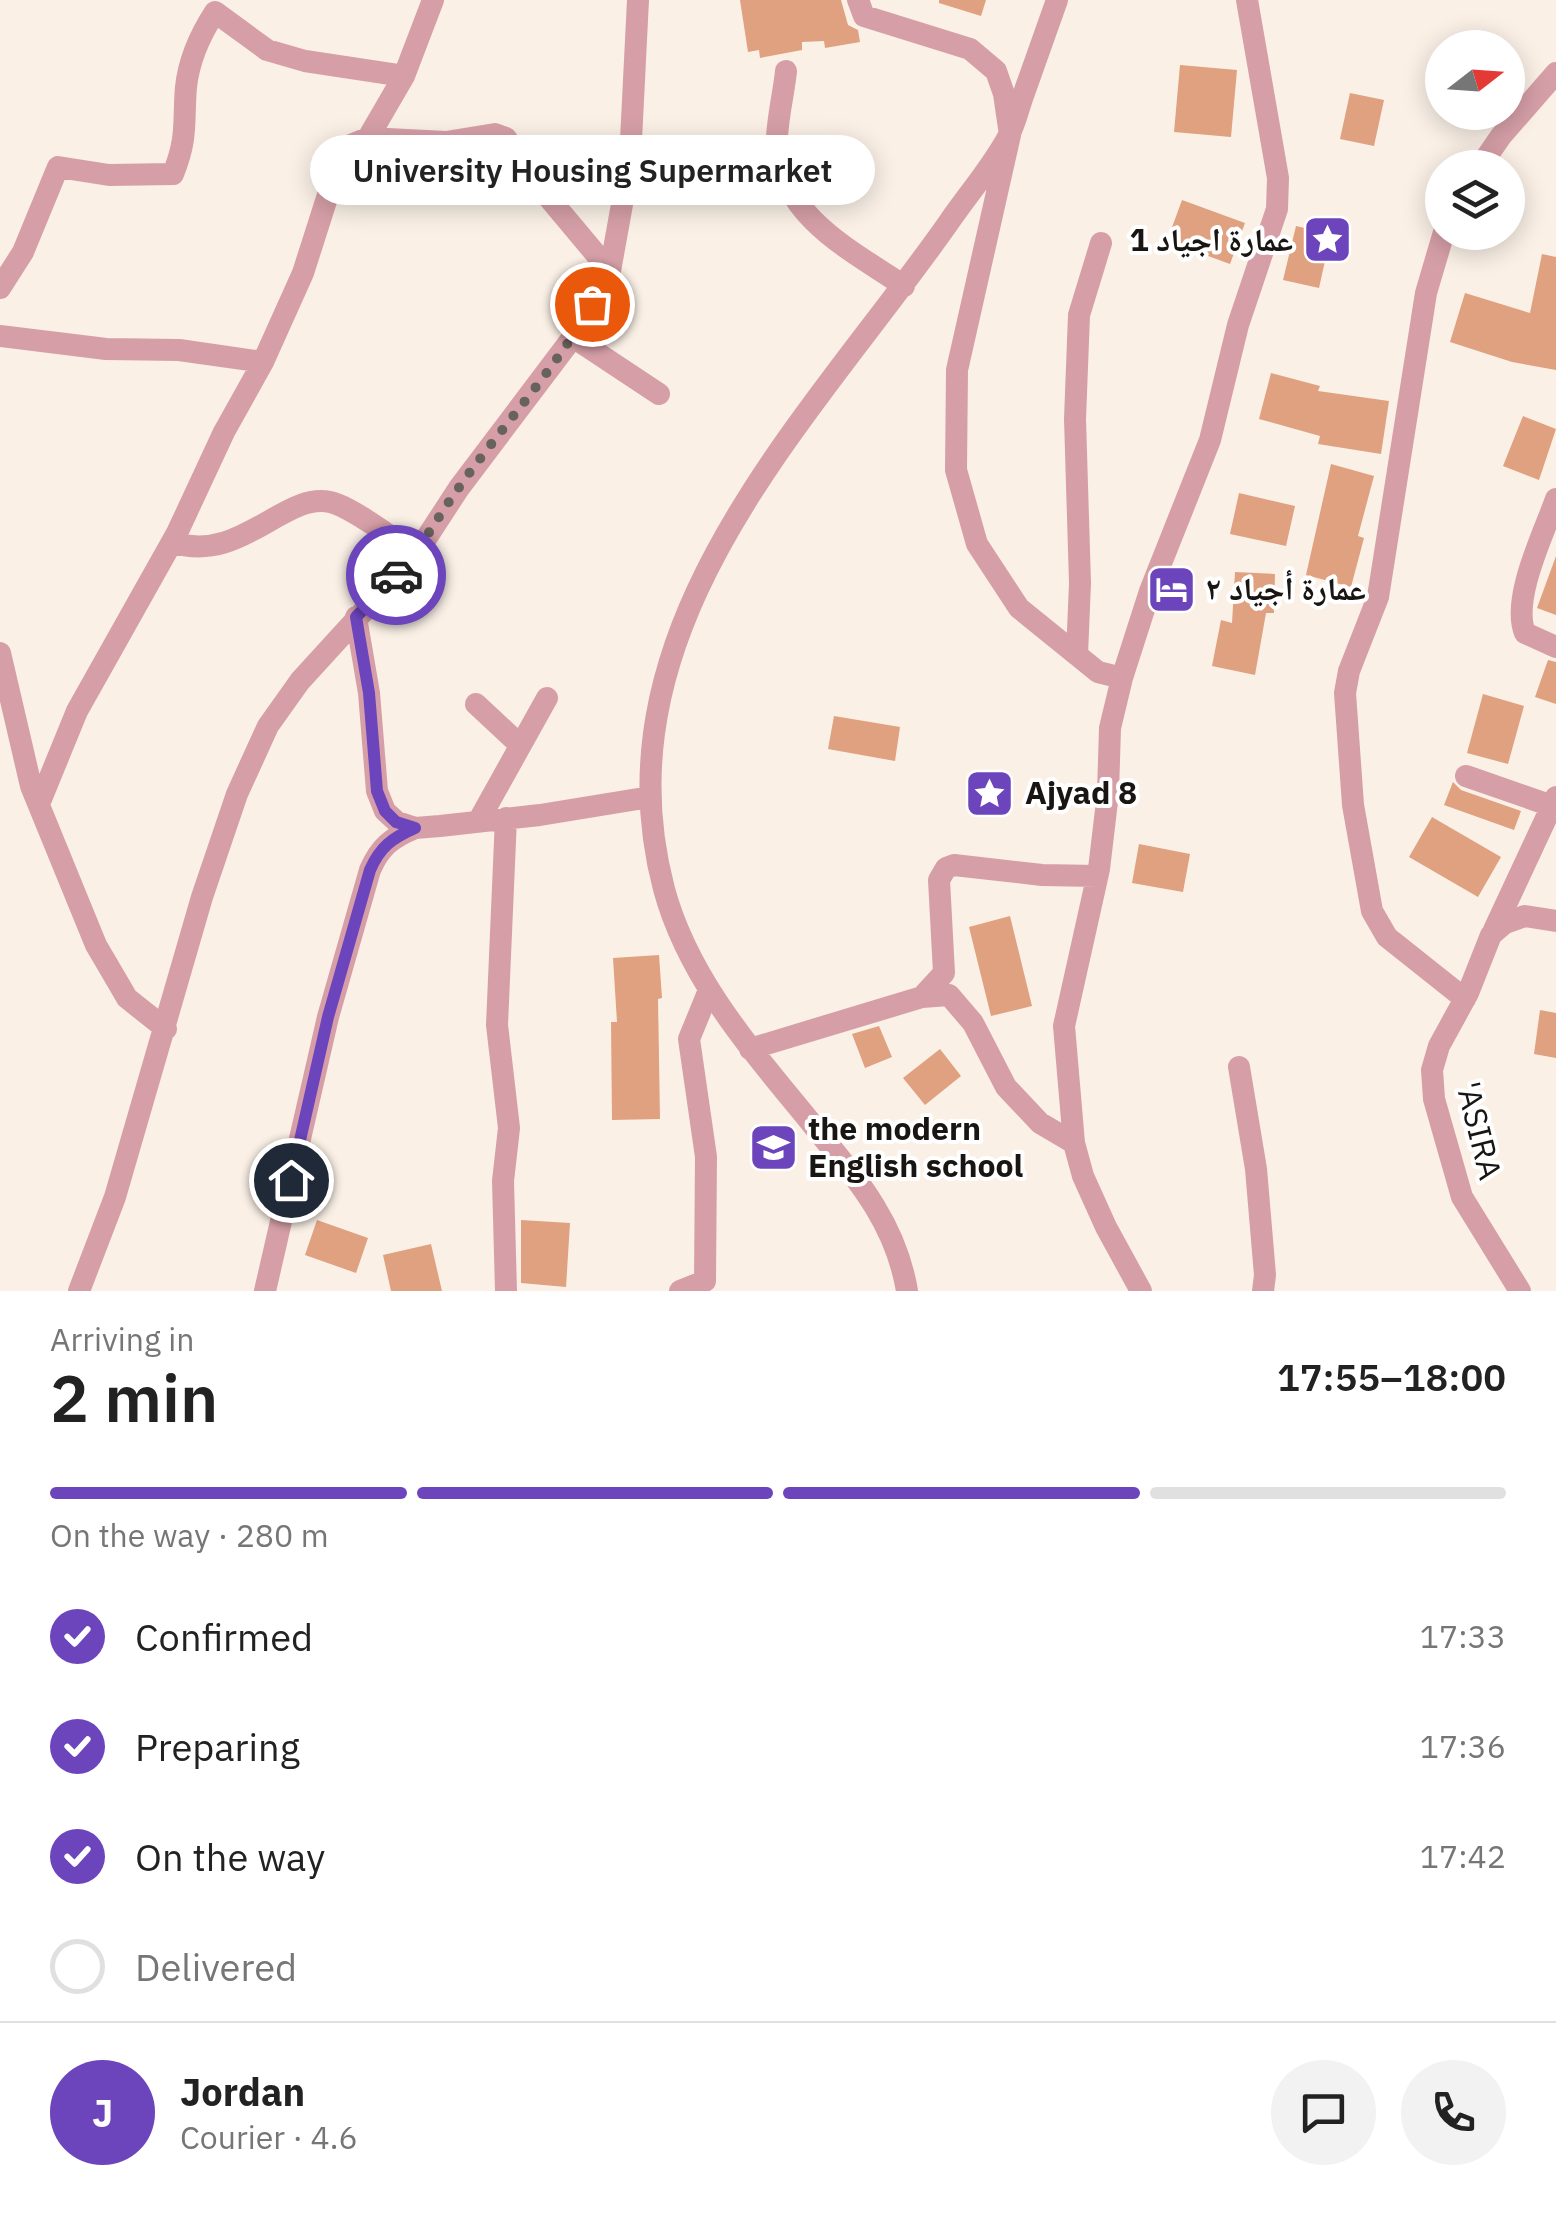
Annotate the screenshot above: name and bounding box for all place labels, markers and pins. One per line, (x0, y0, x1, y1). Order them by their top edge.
callout: University Housing Supermarket (310, 134, 874, 204)
place icon: عمارة اجياد 1 (1302, 214, 1354, 266)
place label: عمارة اجياد 1 (1130, 218, 1293, 260)
pin (550, 262, 635, 347)
hotel icon: عمارة أجياد ٢ (1145, 563, 1197, 615)
place label: عمارة أجياد ٢ (1206, 567, 1366, 609)
place icon: Ajyad 8 (964, 767, 1016, 819)
place label: Ajyad 8 (1025, 771, 1137, 813)
place label: the modern English school (808, 1107, 1024, 1186)
school or university icon: the modern English school (747, 1121, 799, 1173)
pin (249, 1138, 334, 1223)

